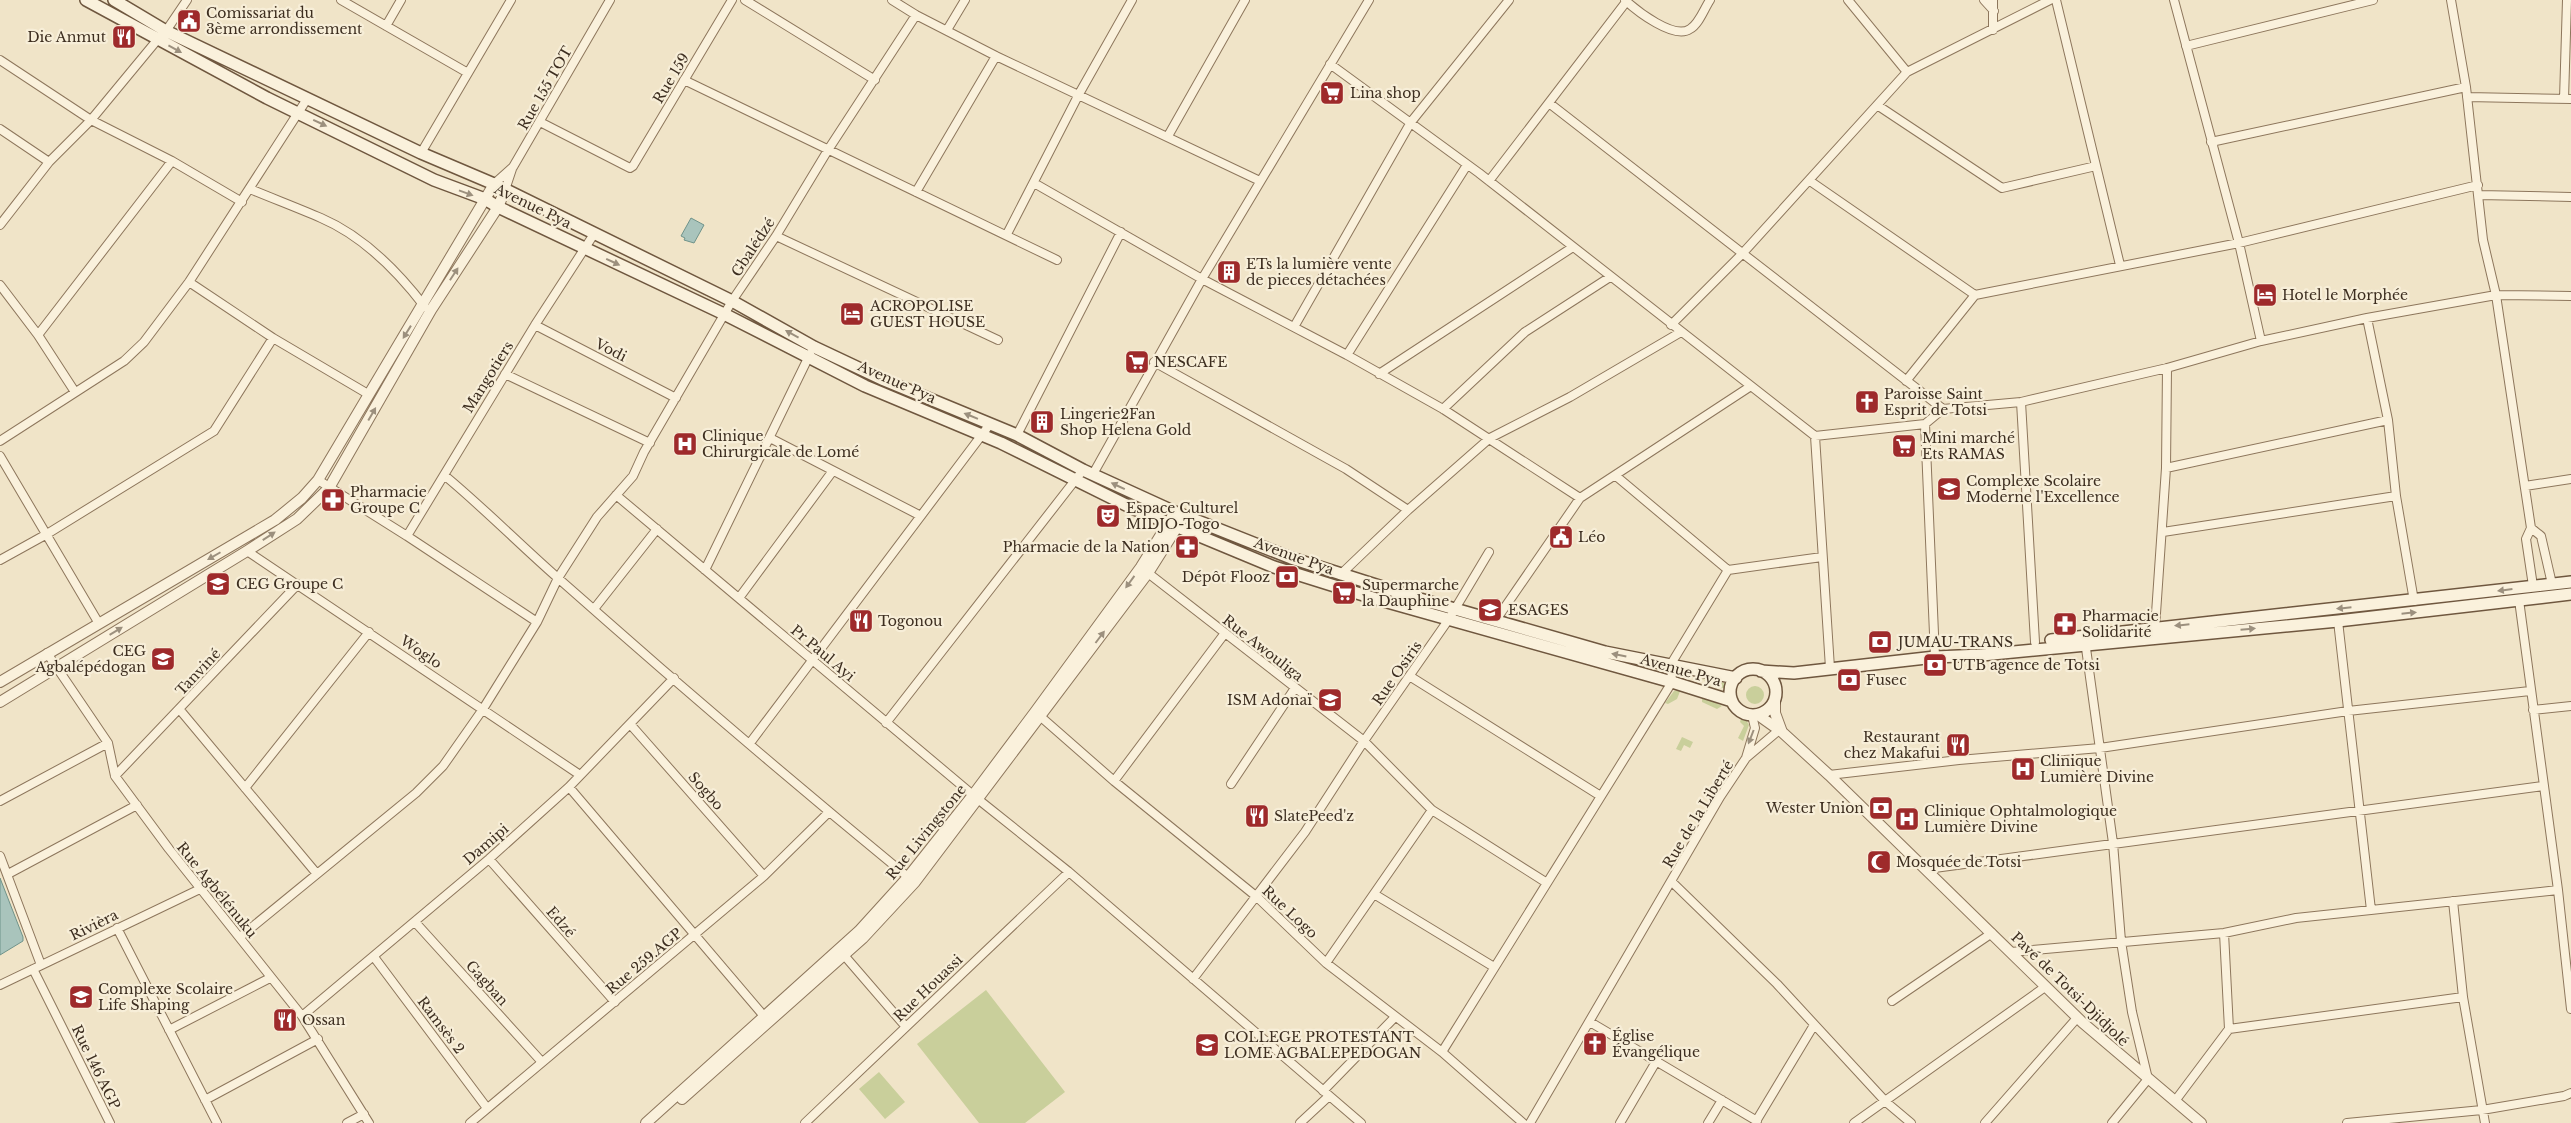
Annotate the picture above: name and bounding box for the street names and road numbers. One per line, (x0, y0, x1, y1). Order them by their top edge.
street label: Rue 155 TOT (514, 43, 576, 133)
street label: Rue 159 (649, 50, 693, 106)
street label: Avenue Pya (491, 179, 575, 232)
street label: Gbalédzé (727, 214, 779, 280)
street label: Vodi (591, 334, 630, 366)
street label: Mangotiers (459, 338, 517, 416)
street label: Avenue Pya (854, 356, 939, 407)
street label: Avenue Pya (1251, 533, 1337, 579)
street label: Rue Awouliga (1219, 611, 1307, 685)
street label: Pr Paul Ayi (787, 621, 859, 685)
street label: Woglo (396, 631, 445, 672)
street label: Rue Osiris (1368, 637, 1426, 709)
street label: Tanviné (172, 645, 224, 699)
street label: Avenue Pya (1637, 650, 1724, 690)
street label: Rue de la Liberté (1659, 757, 1737, 871)
street label: Sogbo (684, 768, 728, 814)
street label: Rue Livingstone (882, 781, 970, 883)
street label: Damipi (460, 819, 512, 869)
street label: Rue Agbélénuku (173, 839, 261, 942)
street label: Rue Logo (1259, 882, 1321, 942)
street label: Edzé (543, 903, 579, 941)
street label: Rivièra (67, 906, 121, 944)
street label: Rue 259.AGP (602, 924, 686, 998)
street label: Pavé de Totsi-Djidjolé (2007, 928, 2133, 1050)
street label: Rue Houassi (890, 951, 966, 1025)
street label: Gagban (462, 957, 512, 1010)
street label: Ramsès 2 (414, 993, 468, 1057)
street label: Rue 146 AGP (68, 1022, 124, 1112)

